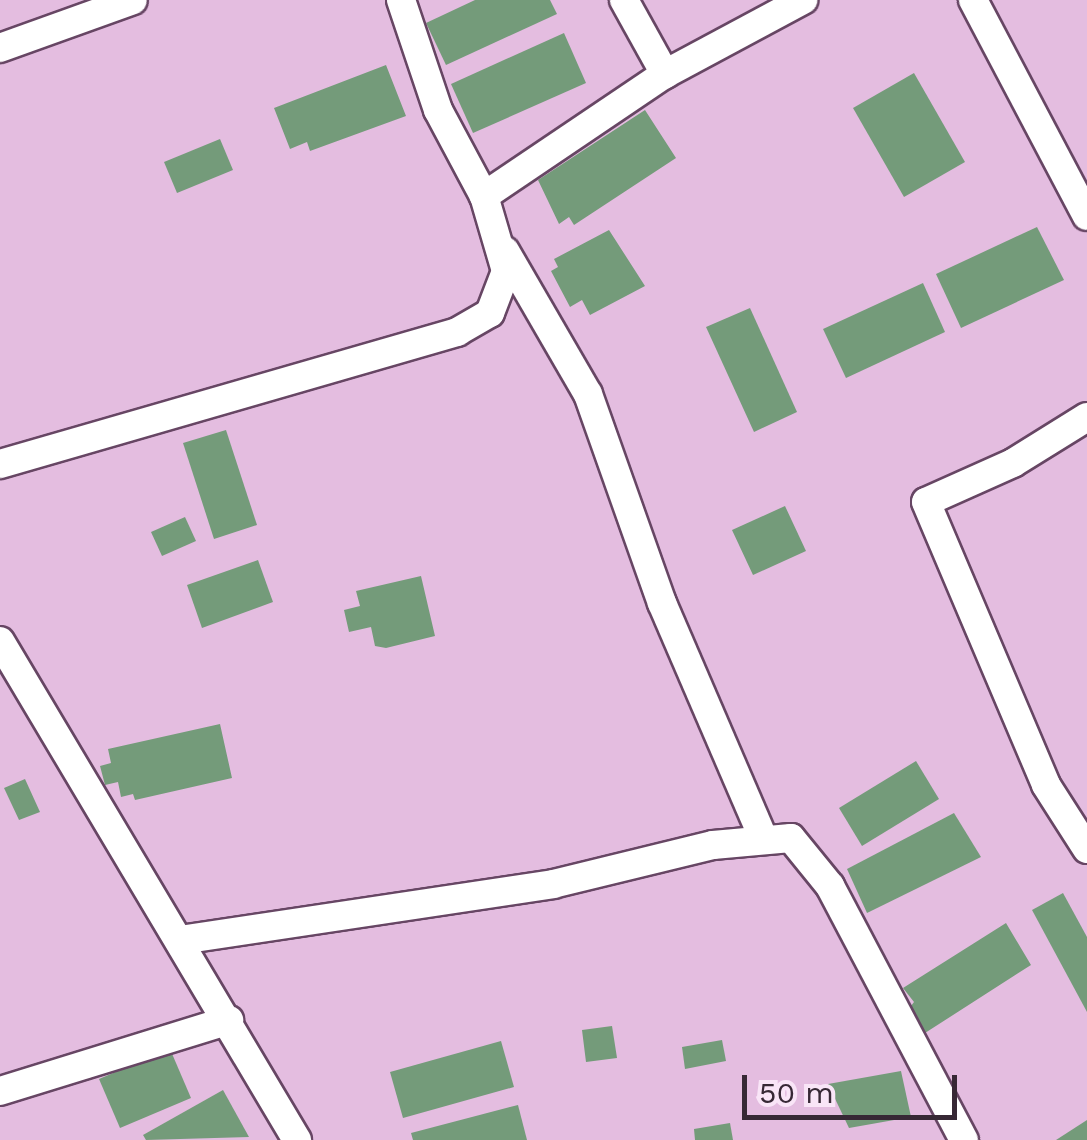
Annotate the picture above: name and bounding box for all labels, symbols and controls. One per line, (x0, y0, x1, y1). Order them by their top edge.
scale bar (747, 1055, 962, 1117)
text: 50 m (759, 1075, 834, 1110)

